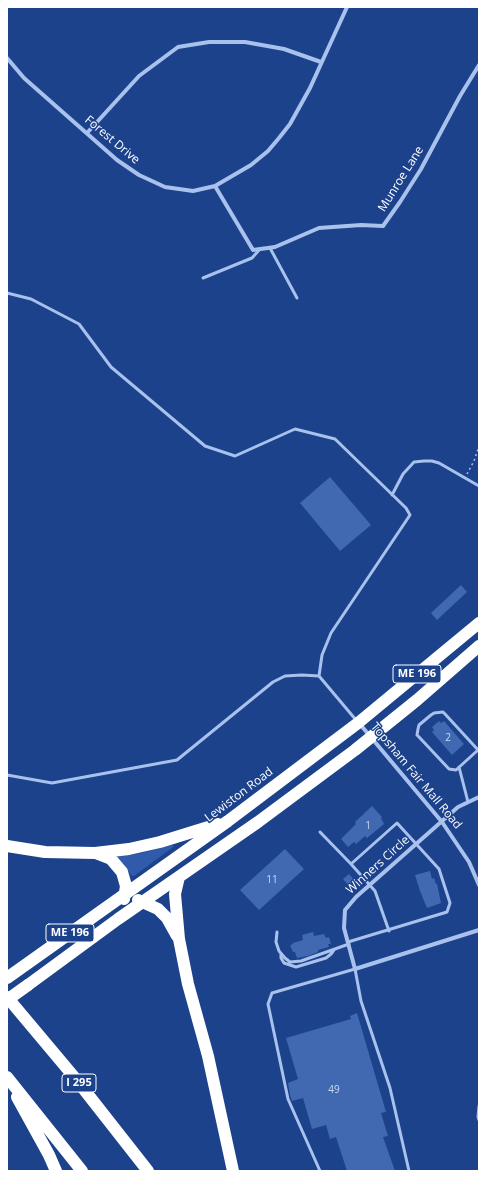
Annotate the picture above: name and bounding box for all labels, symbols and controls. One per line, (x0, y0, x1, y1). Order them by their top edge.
street label: Forest Drive (82, 113, 142, 167)
street label: Munroe Lane (375, 144, 427, 214)
road number: ME 196 (393, 665, 441, 683)
street label: Topsham Fair Mall Road (367, 720, 465, 832)
house number: 2 (445, 732, 451, 744)
street label: Lewiston Road (202, 765, 276, 825)
house number: 1 (365, 820, 371, 832)
street label: Winners Circle (343, 833, 413, 897)
house number: 11 (266, 874, 278, 886)
road number: ME 196 (46, 924, 94, 942)
road number: I 295 (62, 1074, 96, 1092)
house number: 49 (328, 1084, 340, 1096)

